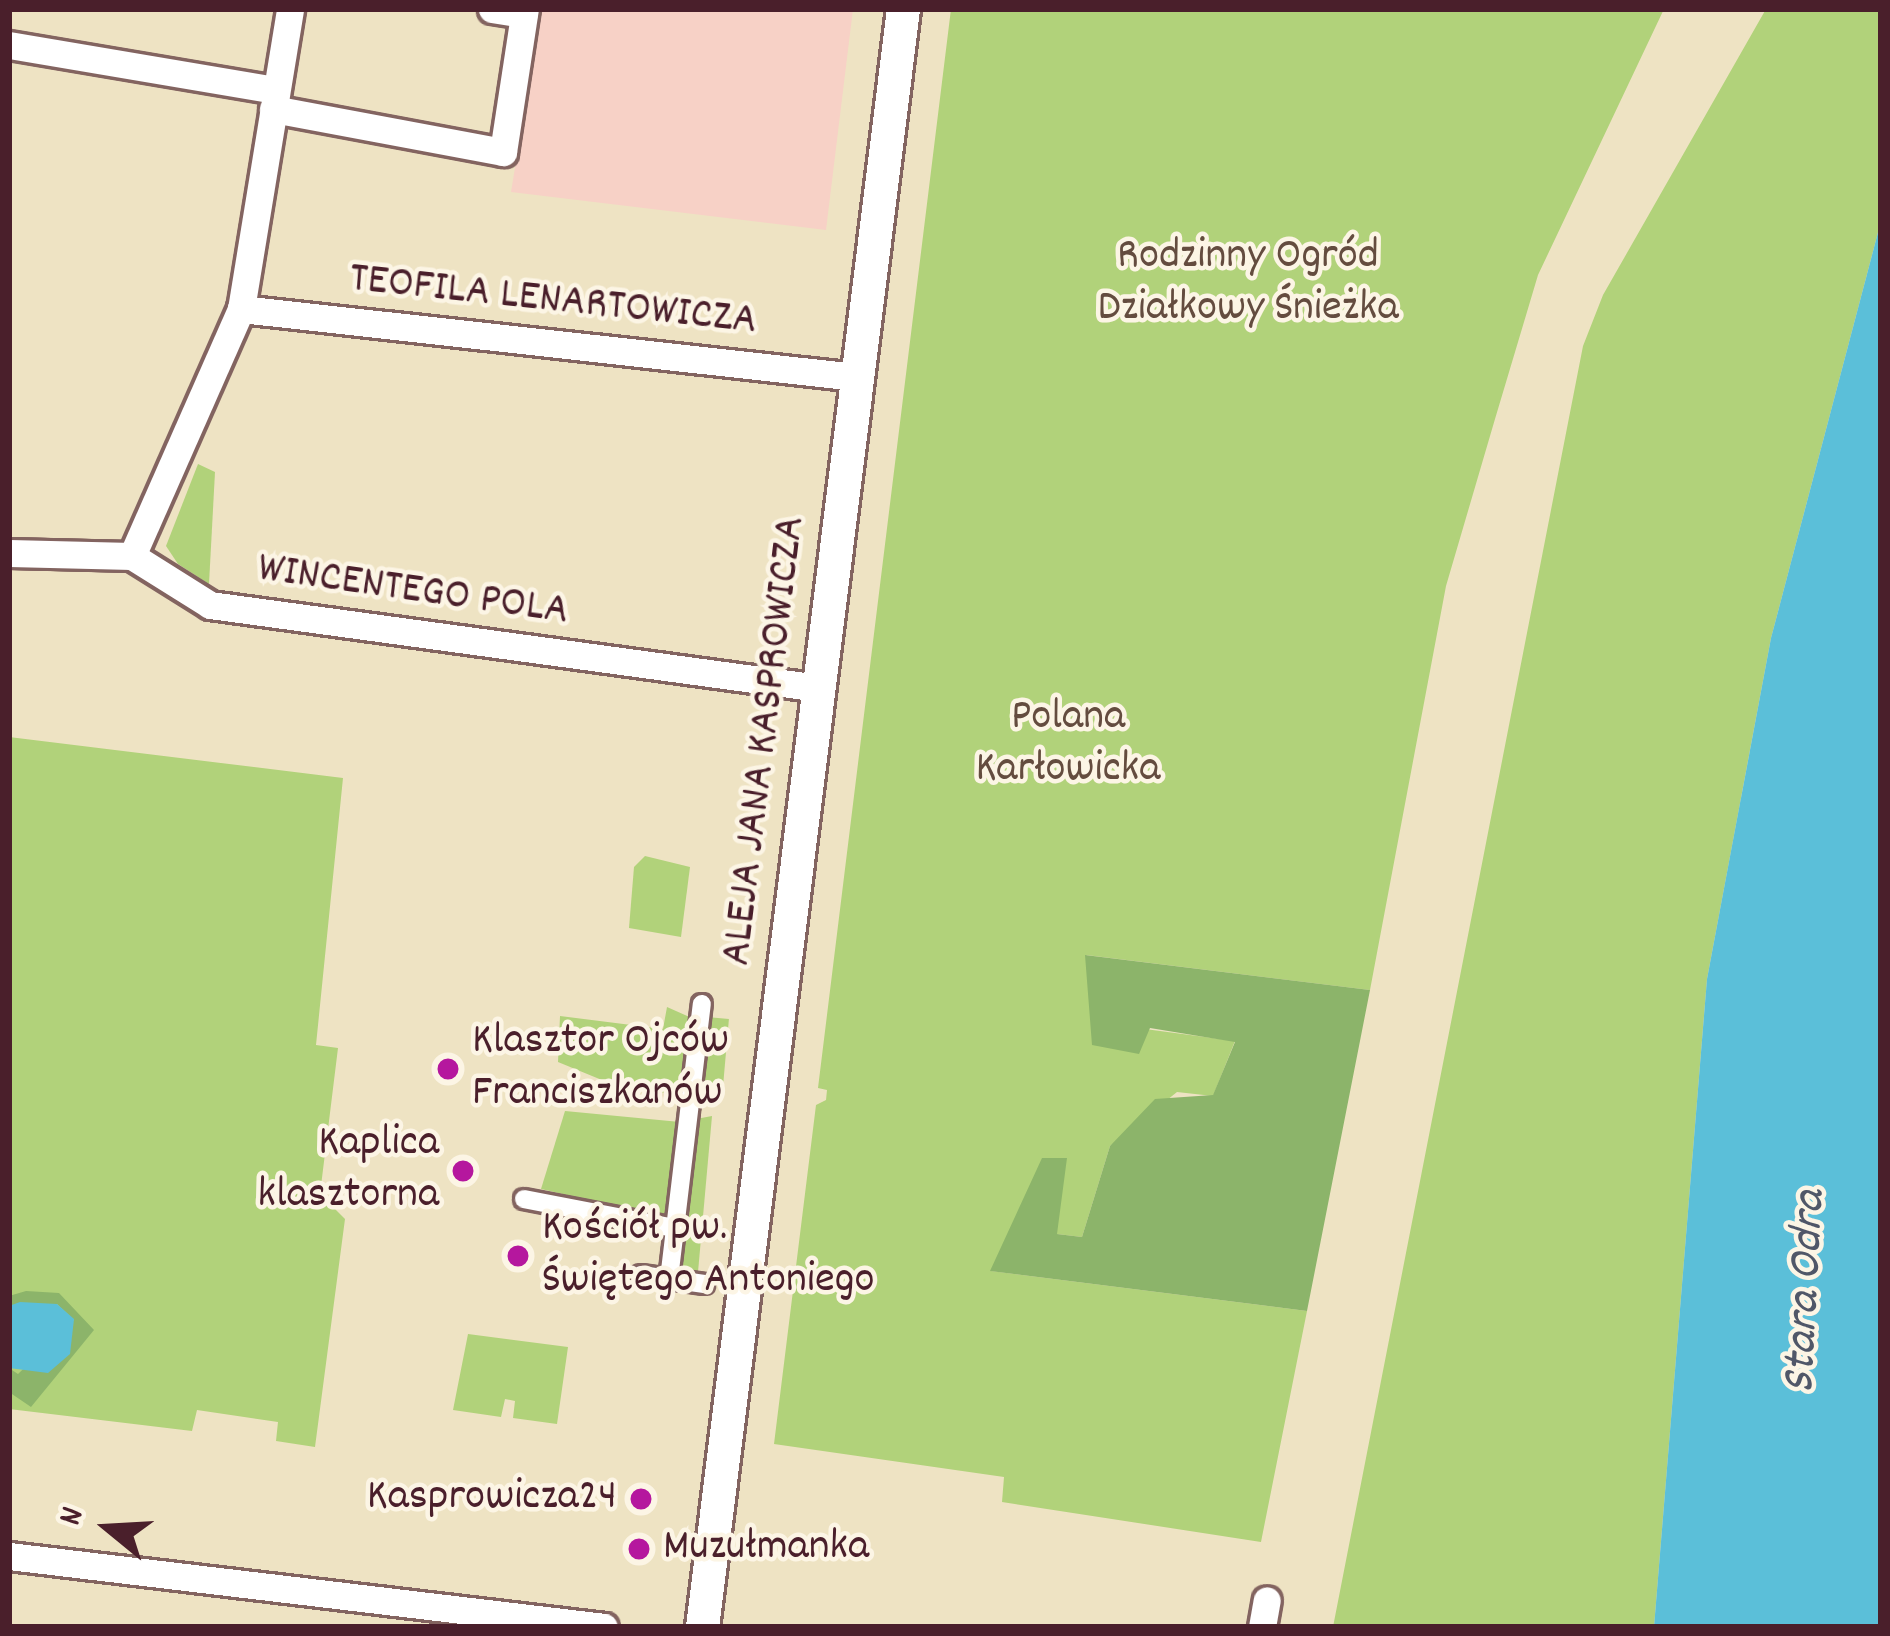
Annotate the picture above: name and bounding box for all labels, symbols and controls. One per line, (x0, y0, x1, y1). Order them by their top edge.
park label: Rodzinny Ogród Działkowy Śnieżka (1097, 231, 1399, 337)
street label: TEOFILA LENARTOWICZA (347, 254, 759, 350)
street label: ALEJA JANA KASPROWICZA (712, 513, 820, 969)
street label: WINCENTEGO POLA (254, 543, 572, 641)
park label: Polana Karłowicka (976, 692, 1160, 798)
place label: Klasztor Ojców Franciszkanów (472, 1016, 729, 1122)
marker: Klasztor Ojców Franciszkanów (435, 1056, 461, 1082)
place label: Kaplica klasztorna (257, 1118, 439, 1224)
marker: Kaplica klasztorna (450, 1158, 476, 1184)
water label: Stara Odra (1773, 1189, 1841, 1395)
place label: Kościół pw. Świętego Antoniego (542, 1203, 875, 1309)
marker: Kościół pw. Świętego Antoniego (505, 1243, 531, 1269)
north arrow (48, 1468, 168, 1588)
place label: Kasprowicza24 (367, 1472, 617, 1526)
marker: Kasprowicza24 (628, 1486, 654, 1512)
text: N (48, 1502, 98, 1532)
place label: Muzułmanka (663, 1522, 869, 1576)
marker: Muzułmanka (626, 1536, 652, 1562)

